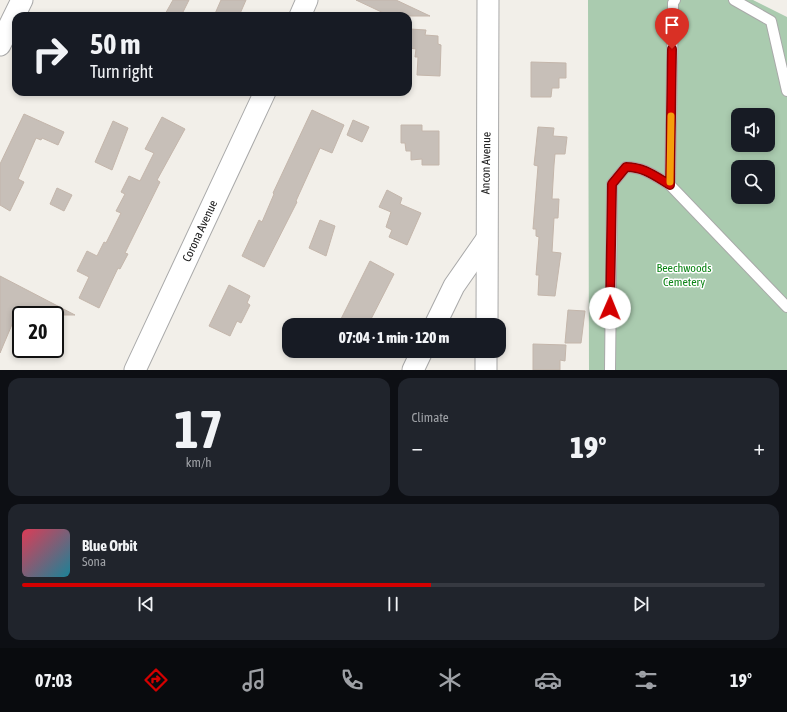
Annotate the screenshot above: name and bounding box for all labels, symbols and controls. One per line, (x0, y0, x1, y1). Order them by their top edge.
pin (655, 8, 689, 49)
icon: arrive (661, 14, 683, 36)
icon: right (24, 28, 76, 80)
text: 50 m (90, 28, 140, 60)
text: Turn right (90, 61, 153, 82)
map controls (731, 108, 775, 204)
button: sound (731, 108, 775, 152)
street label: Ancon Avenue (478, 132, 494, 194)
button: search (731, 160, 775, 204)
street label: Corona Avenue (180, 198, 220, 264)
park label: Beechwoods Cemetery (657, 261, 711, 289)
position arrow (589, 287, 631, 329)
speed limit sign: 20 (12, 306, 64, 358)
text: 07:04 · 1 min · 120 m (339, 329, 449, 346)
text: 17 (174, 399, 223, 459)
text: Climate (412, 410, 449, 425)
text: 19° (570, 430, 606, 464)
text: − (412, 434, 423, 460)
text: + (754, 434, 765, 460)
text: km/h (186, 455, 212, 470)
text: Blue Orbit (82, 537, 137, 554)
text: Sona (82, 554, 106, 569)
icon: previous (135, 593, 157, 615)
icon: pause (382, 593, 404, 615)
icon: next (630, 593, 652, 615)
icon: directions (142, 666, 170, 694)
icon: music (240, 666, 268, 694)
icon: phone (338, 666, 366, 694)
icon: climate (436, 666, 464, 694)
icon: car (534, 666, 562, 694)
icon: filters (632, 666, 660, 694)
text: 07:03 (35, 670, 72, 691)
text: 19° (730, 670, 752, 691)

